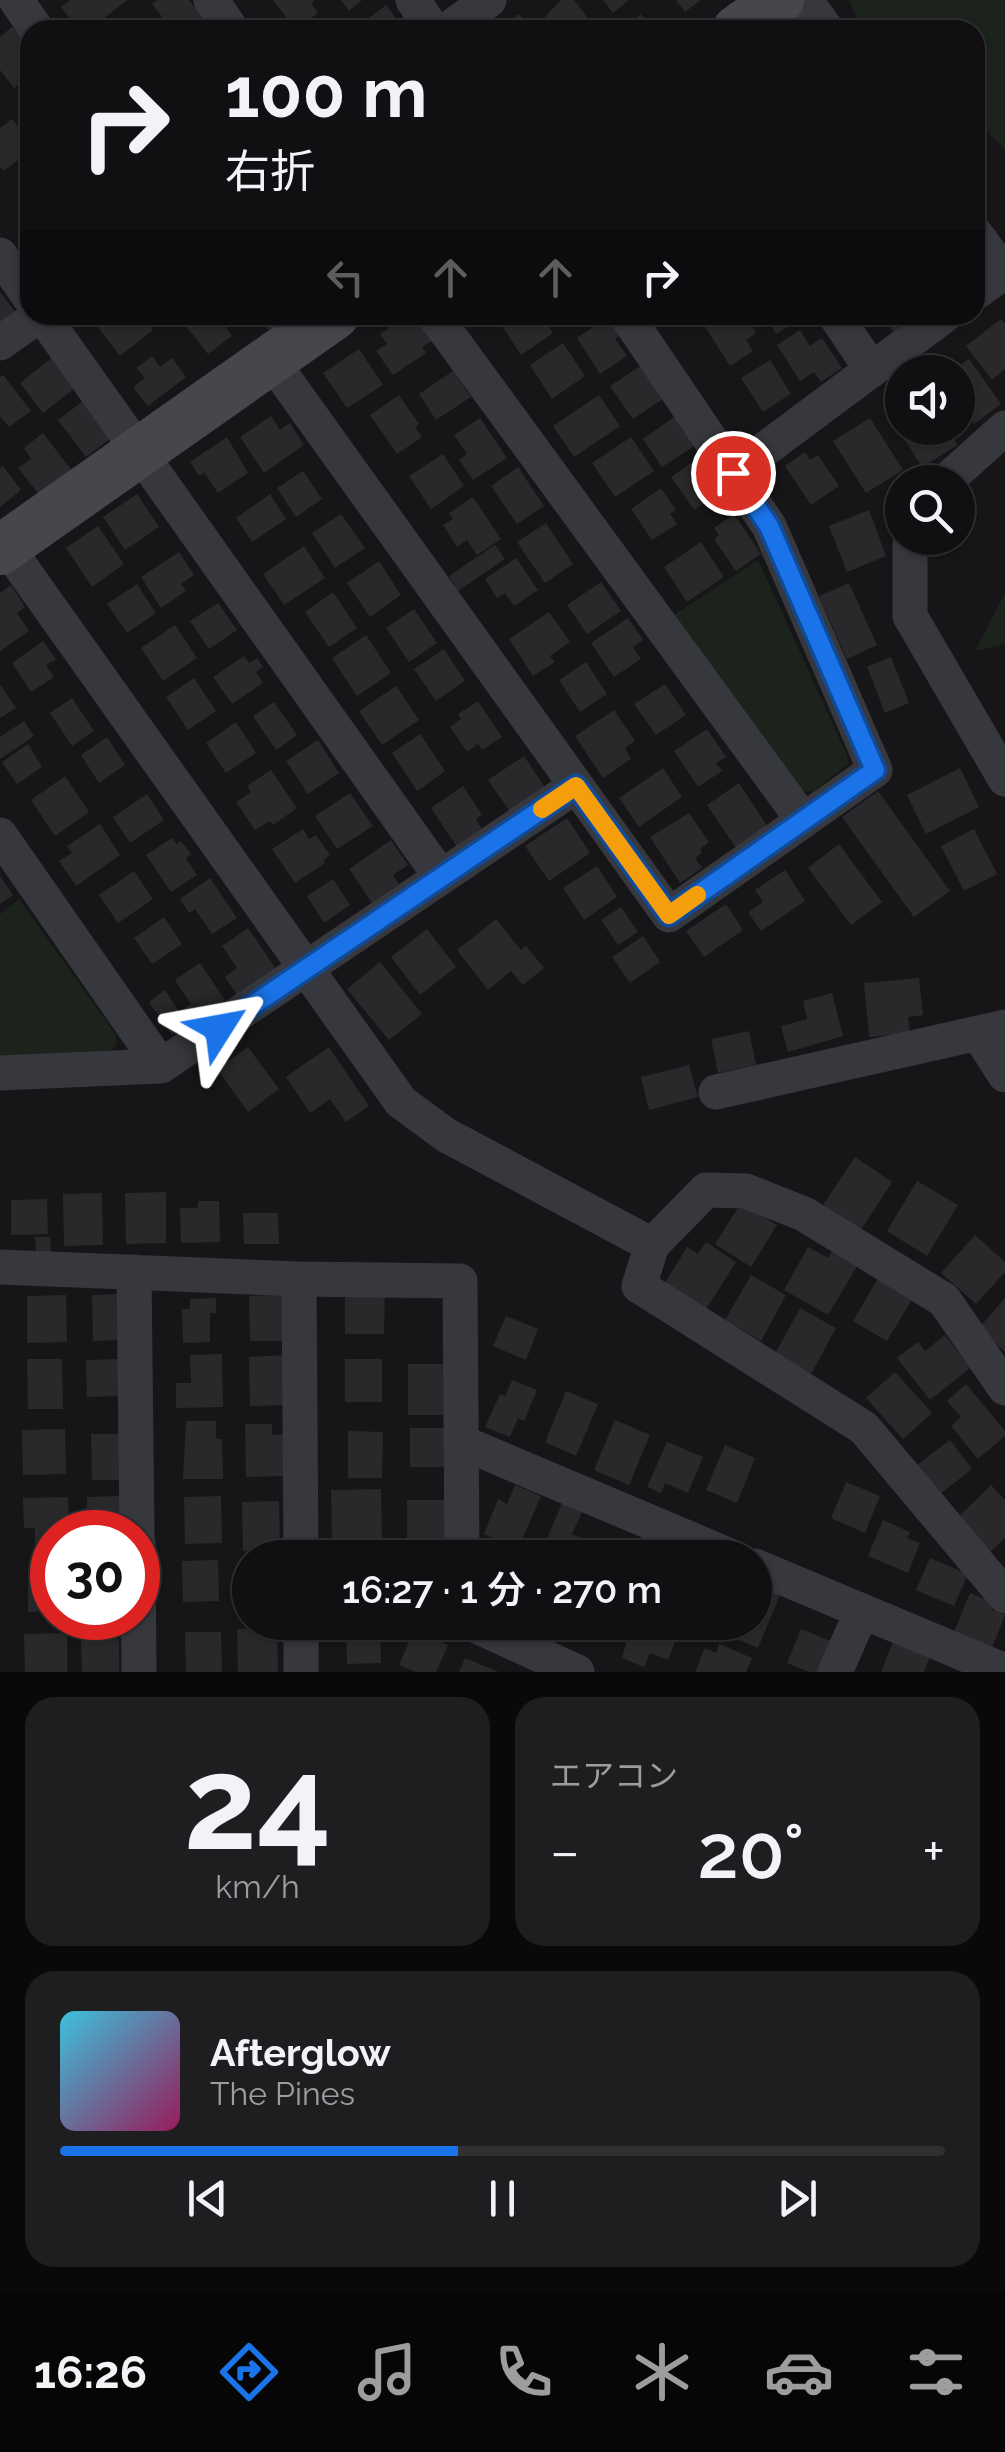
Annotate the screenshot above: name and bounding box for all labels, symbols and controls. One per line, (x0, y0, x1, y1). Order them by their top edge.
text: 100 m (225, 51, 428, 133)
icon: right (60, 60, 190, 190)
text: 右折 (225, 145, 315, 198)
icon: left (318, 250, 373, 305)
icon: ahead (423, 250, 478, 305)
icon: ahead (528, 250, 583, 305)
icon: right (633, 250, 688, 305)
map controls (885, 355, 975, 555)
button: sound (885, 355, 975, 445)
pin (691, 431, 776, 516)
icon: arrive (706, 446, 761, 501)
button: search (885, 465, 975, 555)
position arrow (167, 976, 271, 1080)
speed limit sign: 30 (30, 1510, 160, 1640)
text: 16:27 · 1 分 · 270 m (342, 1567, 662, 1612)
text: 24 (184, 1727, 331, 1879)
text: エアコン (550, 1757, 678, 1794)
text: 20° (698, 1807, 804, 1896)
text: − (550, 1819, 580, 1884)
text: + (922, 1819, 945, 1884)
text: km/h (215, 1868, 300, 1905)
text: Afterglow (210, 2030, 391, 2075)
text: The Pines (210, 2075, 355, 2112)
icon: previous (180, 2171, 235, 2226)
icon: pause (475, 2171, 530, 2226)
icon: next (770, 2171, 825, 2226)
icon: directions (214, 2337, 284, 2407)
icon: music (352, 2337, 422, 2407)
icon: phone (489, 2337, 559, 2407)
icon: climate (627, 2337, 697, 2407)
icon: car (764, 2337, 834, 2407)
icon: filters (901, 2337, 971, 2407)
text: 16:26 (34, 2346, 147, 2399)

